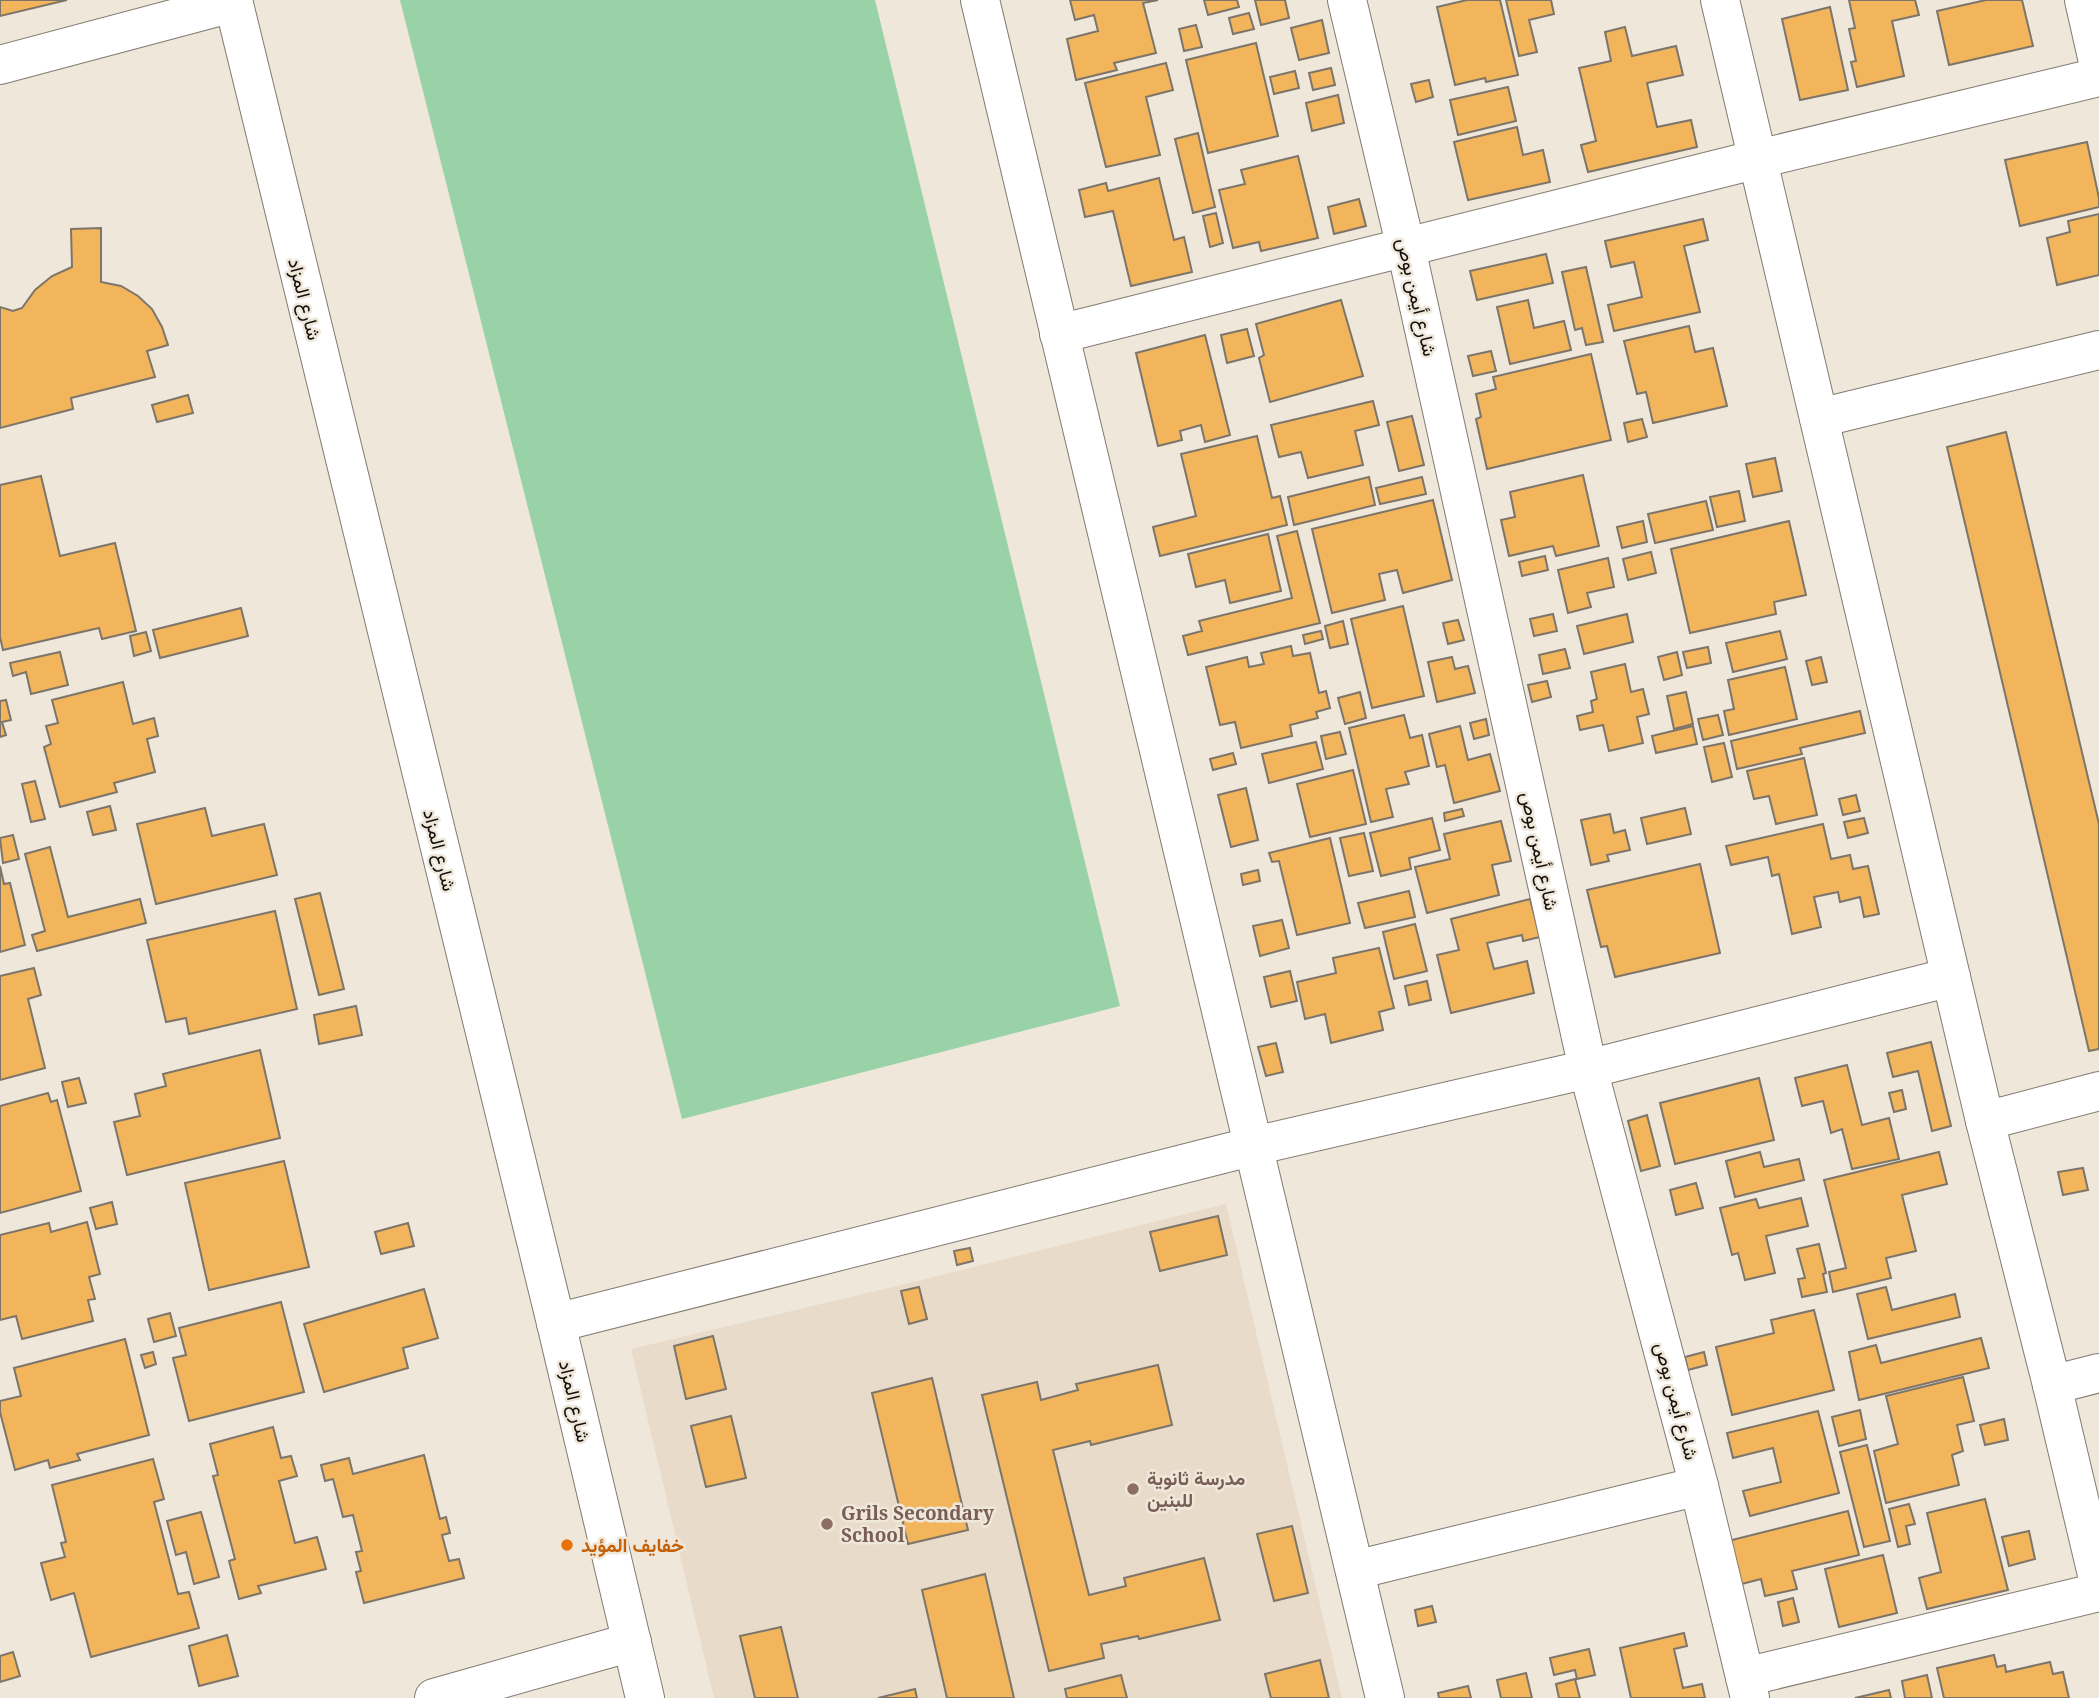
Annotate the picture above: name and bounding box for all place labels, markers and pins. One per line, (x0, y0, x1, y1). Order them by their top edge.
place label: مدرسة ثانوية للبنين (1147, 1465, 1245, 1513)
marker: مدرسة ثانوية للبنين (1125, 1481, 1141, 1497)
place label: Grils Secondary School (841, 1500, 994, 1548)
marker: Grils Secondary School (819, 1516, 835, 1532)
place label: خفايف المؤيد (581, 1532, 684, 1558)
marker: خفايف المؤيد (559, 1537, 575, 1553)

